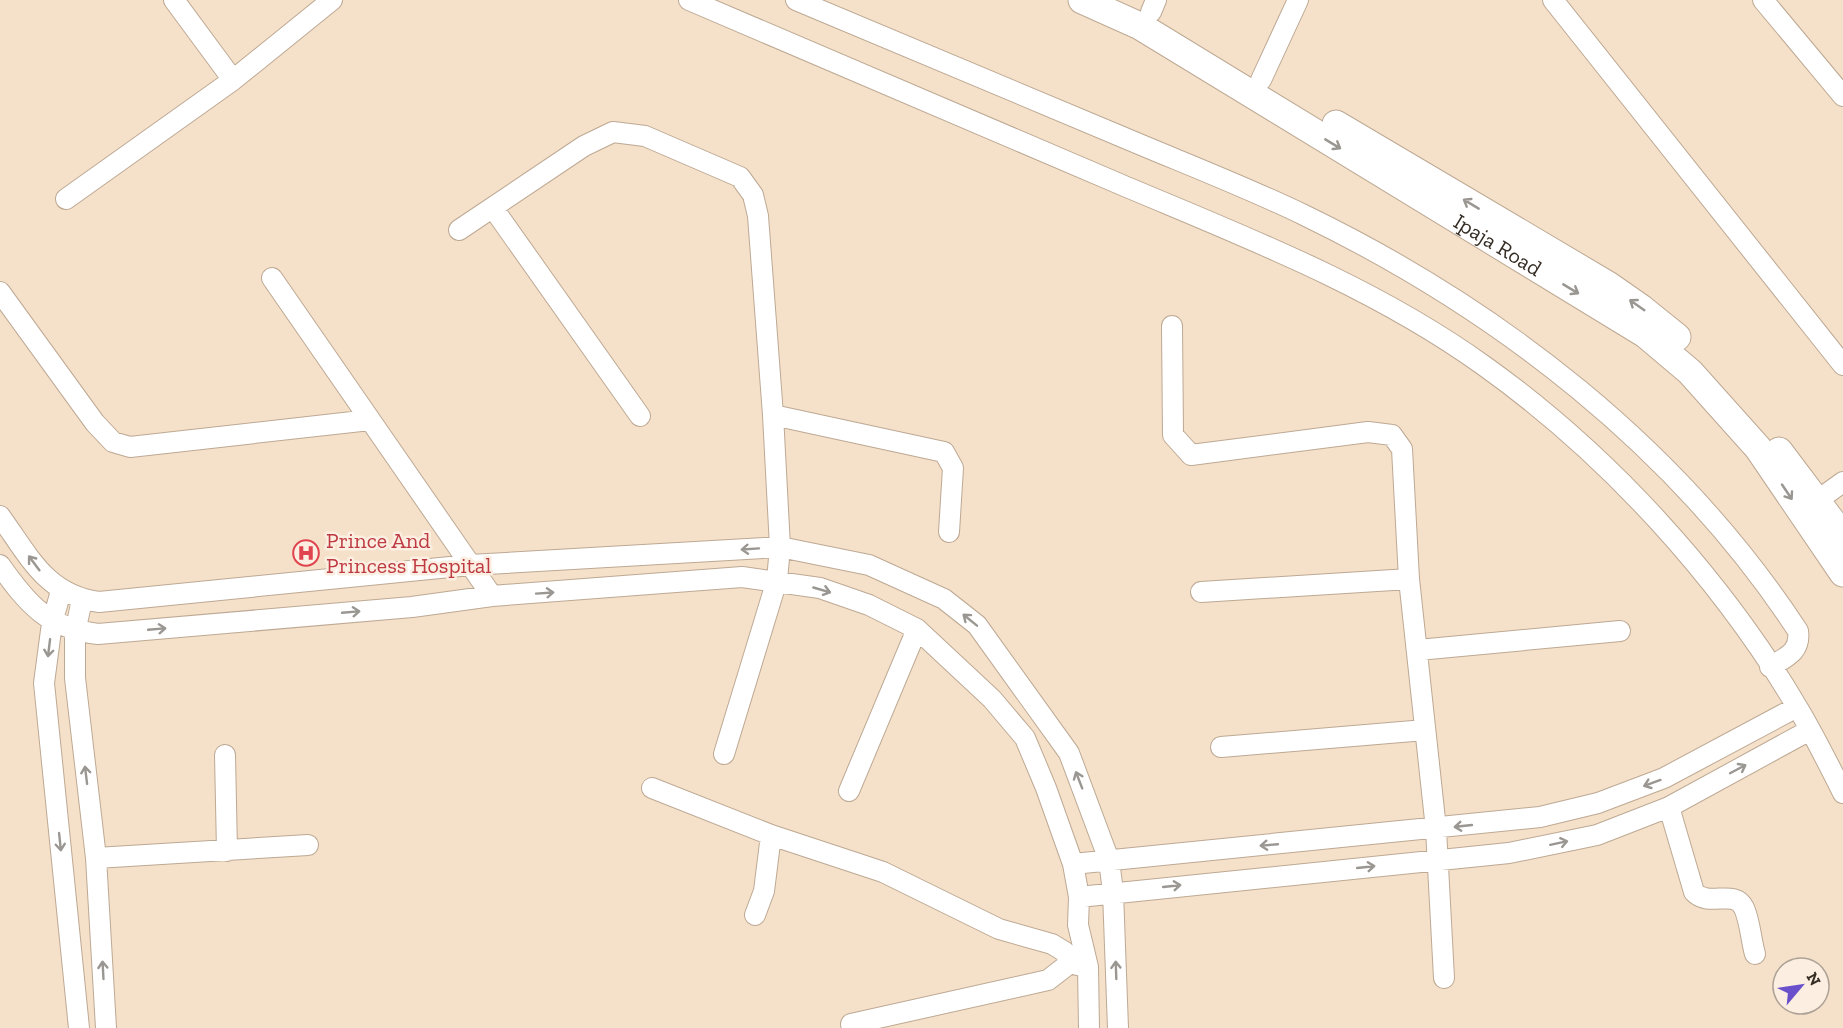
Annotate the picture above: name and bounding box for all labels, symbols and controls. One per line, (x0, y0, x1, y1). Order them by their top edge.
one-way arrow (1324, 138, 1341, 150)
one-way arrow (1463, 197, 1480, 209)
street label: Ipaja Road (1449, 207, 1547, 281)
one-way arrow (1562, 283, 1579, 295)
one-way arrow (1629, 299, 1645, 311)
one-way arrow (1781, 483, 1793, 499)
place label: Prince And Princess Hospital (326, 527, 491, 579)
hospital icon: Prince And Princess Hospital (291, 538, 321, 568)
one-way arrow (741, 544, 760, 555)
one-way arrow (28, 556, 40, 572)
one-way arrow (812, 585, 831, 596)
one-way arrow (534, 587, 554, 598)
one-way arrow (341, 606, 360, 617)
one-way arrow (963, 614, 979, 627)
one-way arrow (146, 623, 166, 634)
one-way arrow (43, 638, 54, 658)
one-way arrow (1729, 763, 1746, 775)
one-way arrow (81, 766, 92, 786)
one-way arrow (1073, 772, 1084, 790)
one-way arrow (1644, 778, 1662, 789)
one-way arrow (1454, 820, 1474, 831)
one-way arrow (55, 832, 66, 852)
one-way arrow (1549, 837, 1568, 848)
one-way arrow (1260, 840, 1280, 851)
one-way arrow (1355, 861, 1375, 872)
one-way arrow (1161, 880, 1181, 891)
north arrow (1771, 956, 1831, 1016)
one-way arrow (97, 960, 108, 980)
one-way arrow (1110, 960, 1121, 980)
text: N (1802, 969, 1825, 989)

